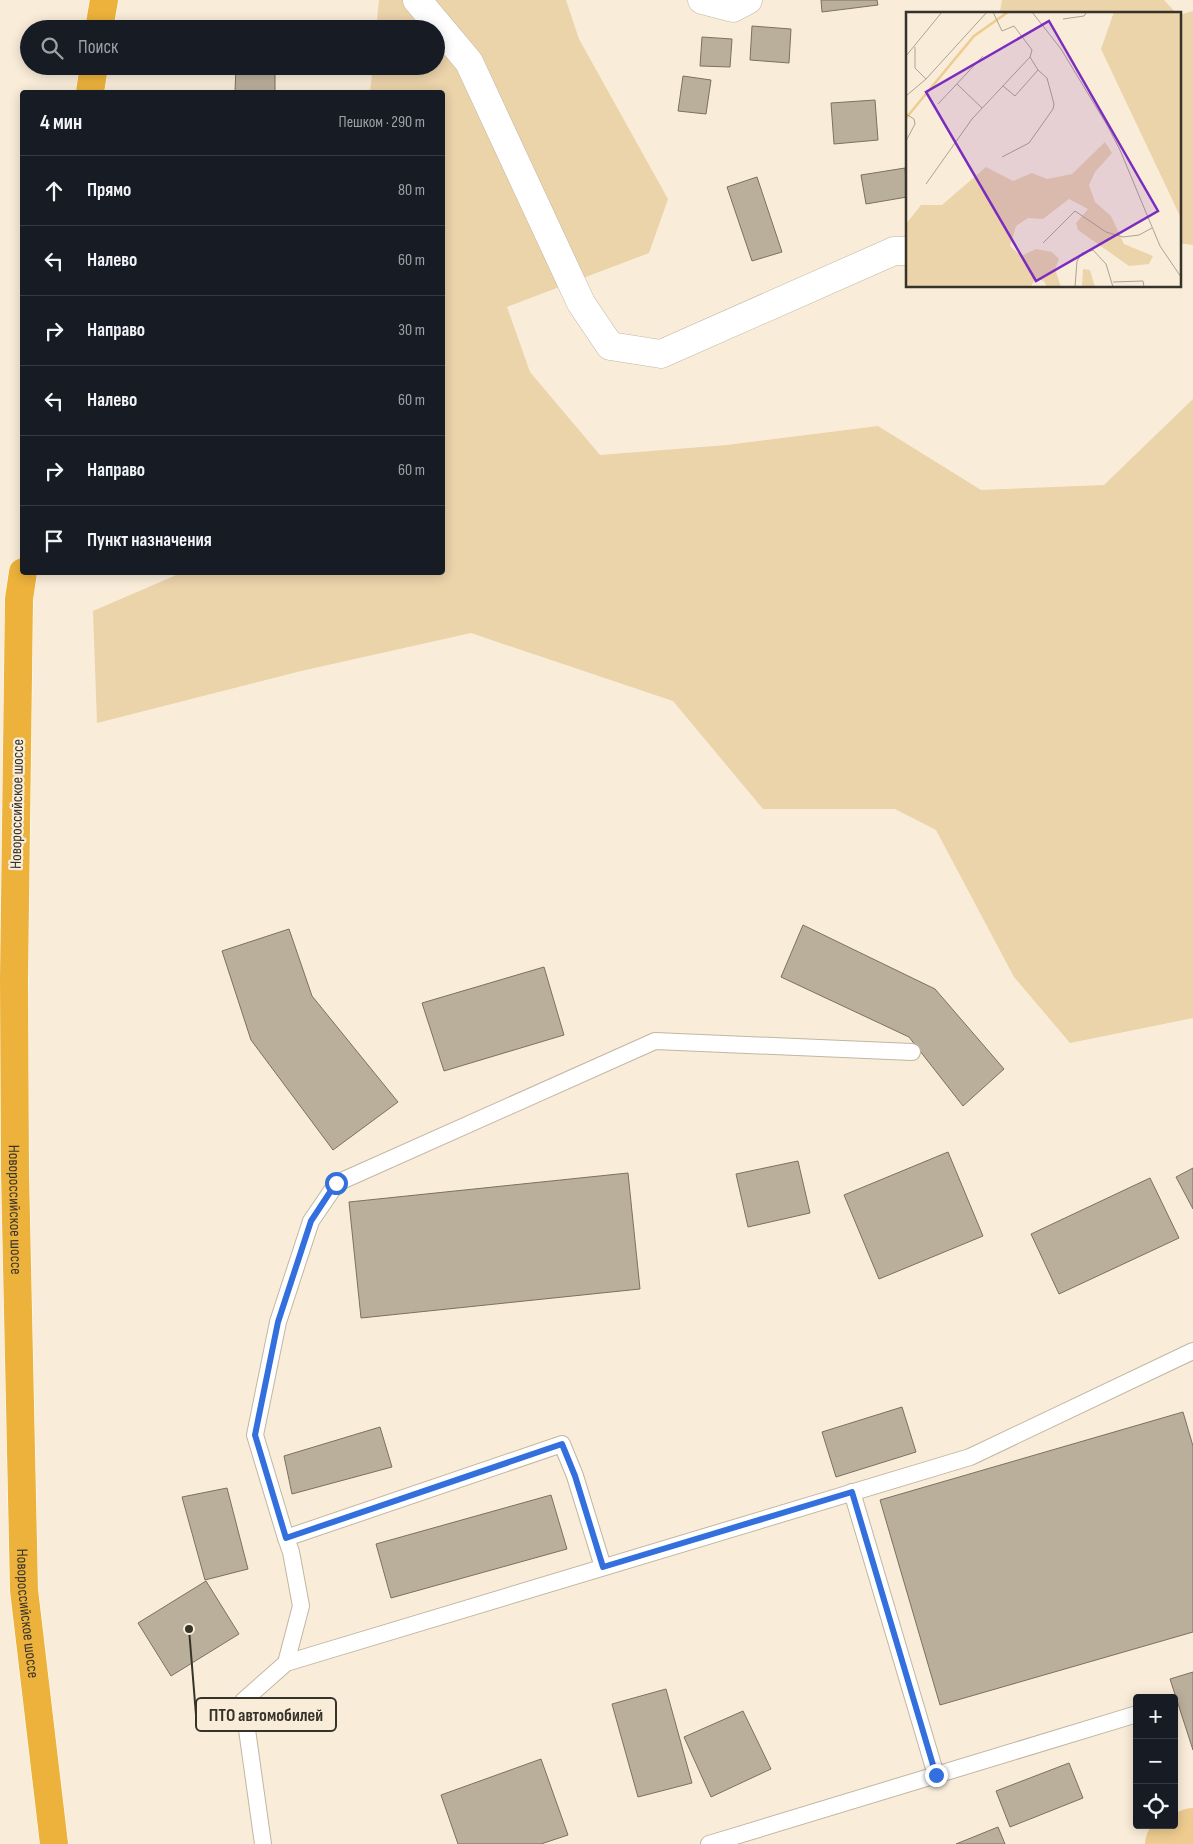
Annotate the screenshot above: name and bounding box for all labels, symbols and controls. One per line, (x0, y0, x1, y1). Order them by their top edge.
inset map (906, 12, 1180, 288)
search box (20, 20, 445, 75)
icon: search (38, 34, 66, 62)
text: Поиск (78, 36, 118, 59)
text: 4 мин (40, 110, 82, 135)
text: Пешком · 290 m (339, 113, 425, 132)
icon: ahead (40, 177, 68, 205)
text: Прямо (87, 179, 131, 202)
text: 80 m (398, 181, 425, 200)
icon: left (40, 247, 68, 275)
text: Налево (87, 249, 137, 272)
text: 60 m (398, 251, 425, 270)
icon: right (40, 317, 68, 345)
text: Направо (87, 319, 145, 342)
text: 30 m (398, 321, 425, 340)
icon: left (40, 387, 68, 415)
text: Налево (87, 389, 137, 412)
text: 60 m (398, 391, 425, 410)
icon: right (40, 457, 68, 485)
text: Направо (87, 459, 145, 482)
text: 60 m (398, 461, 425, 480)
icon: arrive (40, 527, 68, 555)
text: Пункт назначения (87, 529, 212, 552)
street label: Новороссийское шоссе (7, 739, 28, 869)
street label: Новороссийское шоссе (4, 1145, 25, 1275)
route start (325, 1172, 348, 1195)
street label: Новороссийское шоссе (12, 1548, 42, 1679)
map controls (1133, 1694, 1178, 1829)
button: + (1133, 1694, 1178, 1739)
callout: ПТО автомобилей (196, 1698, 336, 1731)
text: ПТО автомобилей (209, 1705, 323, 1726)
button: − (1133, 1739, 1178, 1784)
route end (925, 1764, 948, 1787)
button: locate (1133, 1784, 1178, 1829)

